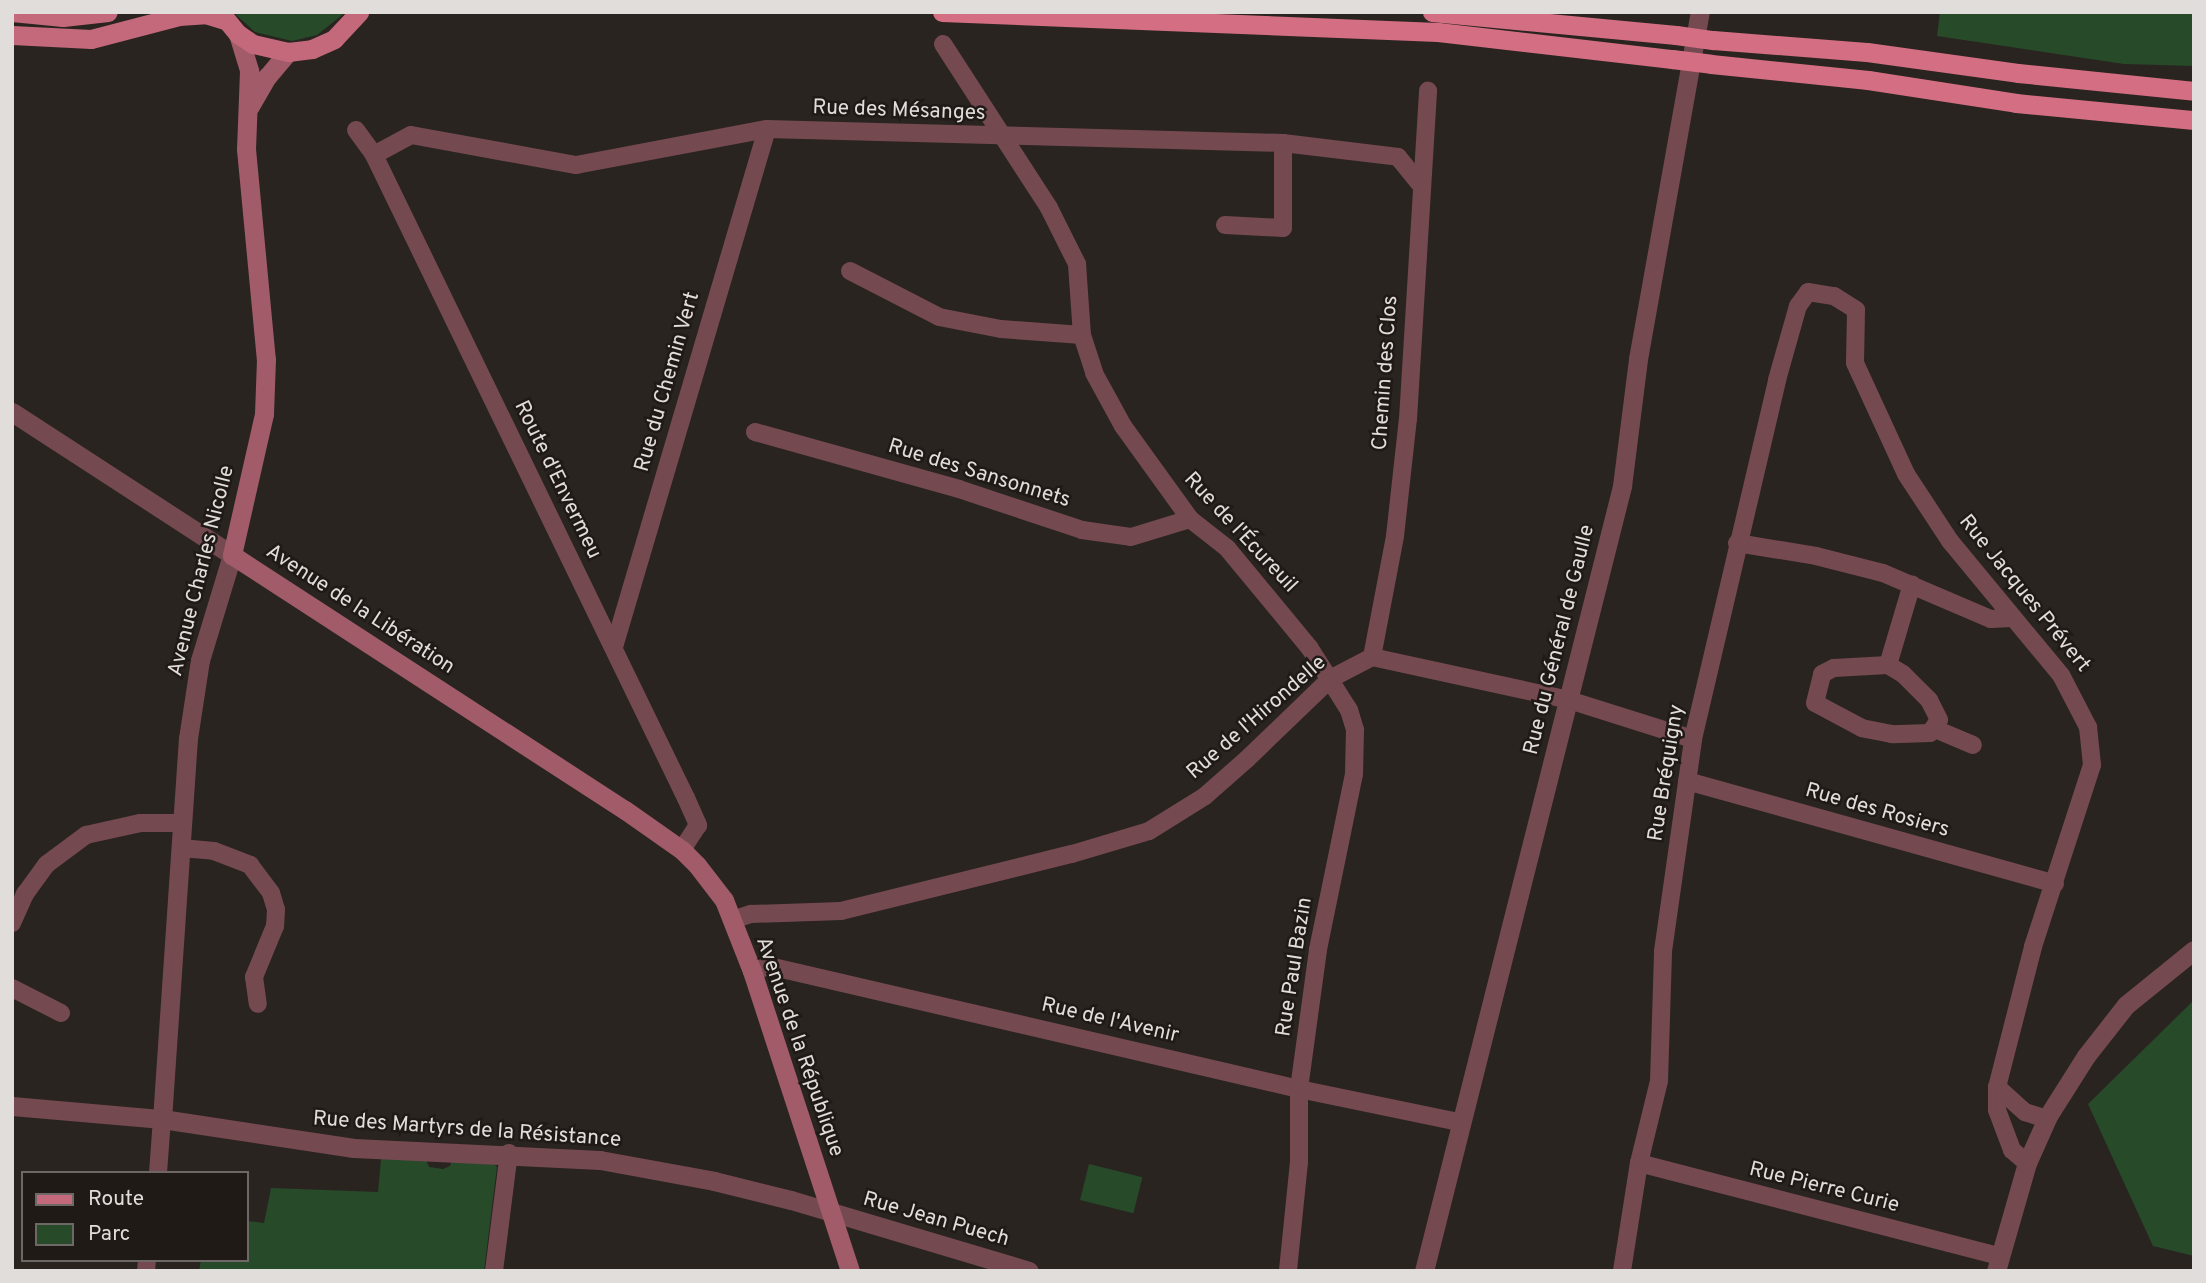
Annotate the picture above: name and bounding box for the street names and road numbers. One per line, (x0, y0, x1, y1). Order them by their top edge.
street label: Rue des Mésanges (812, 95, 986, 127)
street label: Rue du Chemin Vert (630, 289, 706, 475)
street label: Chemin des Clos (1368, 295, 1404, 451)
street label: Route d'Envermeu (508, 397, 606, 563)
street label: Rue des Sansonnets (885, 434, 1073, 514)
street label: Avenue Charles Nicolle (164, 463, 240, 679)
street label: Rue de l'Écureuil (1178, 468, 1302, 598)
street label: Rue Jacques Prévert (1953, 510, 2095, 678)
street label: Rue du Général de Gaulle (1519, 522, 1601, 758)
street label: Avenue de la Libération (261, 540, 459, 680)
street label: Rue de l'Hirondelle (1182, 651, 1332, 785)
street label: Rue Bréquigny (1644, 703, 1690, 843)
street label: Rue des Rosiers (1802, 778, 1952, 844)
street label: Rue Paul Bazin (1272, 896, 1318, 1038)
street label: Avenue de la République (750, 934, 848, 1160)
street label: Rue de l'Avenir (1039, 993, 1181, 1049)
street label: Rue des Martyrs de la Résistance (312, 1107, 622, 1153)
street label: Rue Pierre Curie (1746, 1157, 1902, 1219)
street label: Rue Jean Puech (860, 1187, 1012, 1253)

